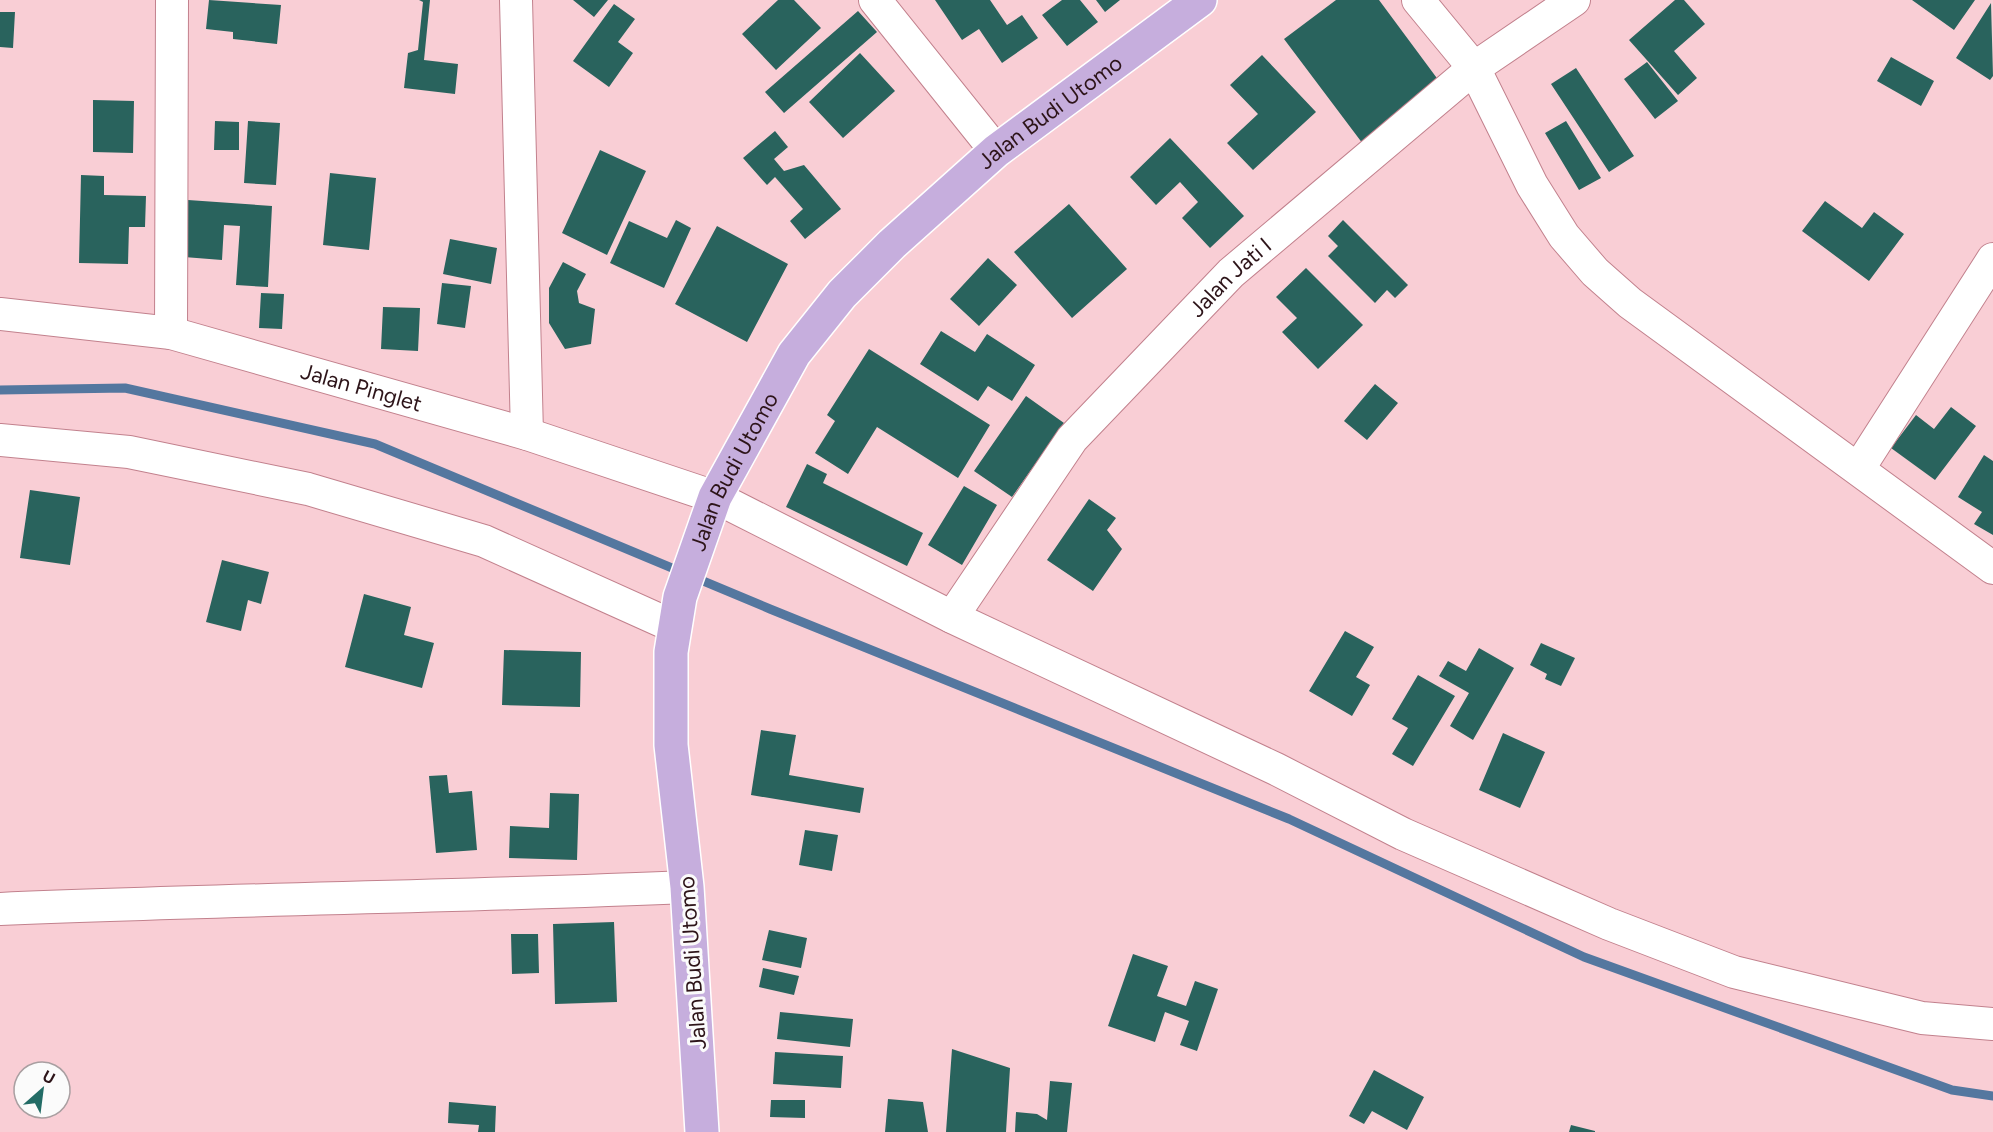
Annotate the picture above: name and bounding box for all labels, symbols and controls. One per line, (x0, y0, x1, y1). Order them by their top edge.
street label: Jalan Budi Utomo (972, 49, 1128, 175)
street label: Jalan Jati I (1183, 232, 1277, 323)
street label: Jalan Pinglet (298, 358, 425, 418)
street label: Jalan Budi Utomo (684, 388, 784, 554)
street label: Jalan Budi Utomo (673, 875, 712, 1050)
north arrow (12, 1060, 72, 1120)
text: U (39, 1066, 58, 1088)

